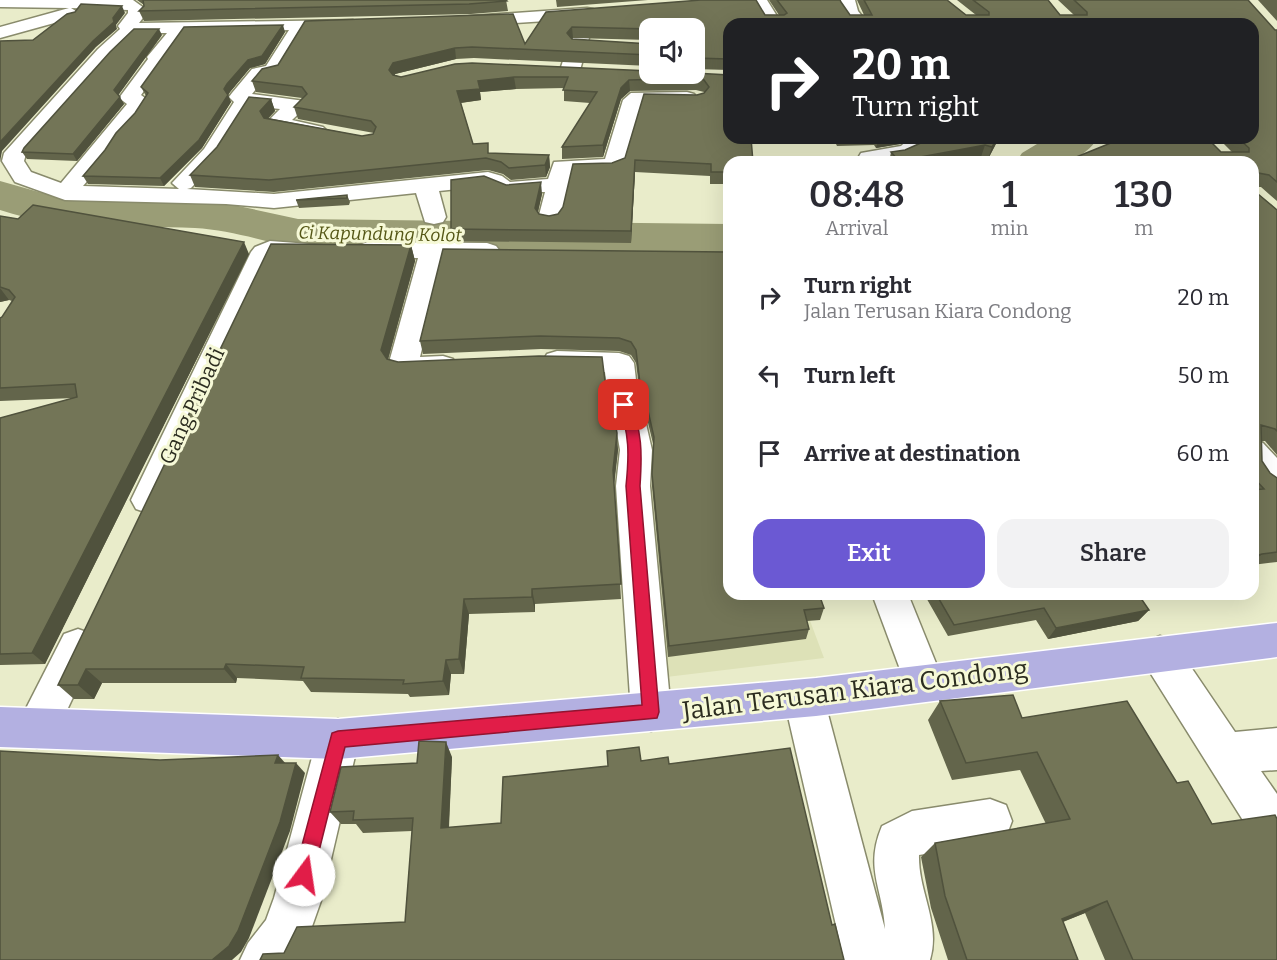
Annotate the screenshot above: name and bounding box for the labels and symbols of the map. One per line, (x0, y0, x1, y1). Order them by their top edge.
water label: Ci Kapundung Kolot (298, 222, 463, 246)
street label: Gang Pribadi (154, 343, 230, 469)
pin (598, 379, 649, 430)
street label: Jalan Terusan Kiara Condong (680, 653, 1029, 727)
position arrow (272, 843, 336, 907)

